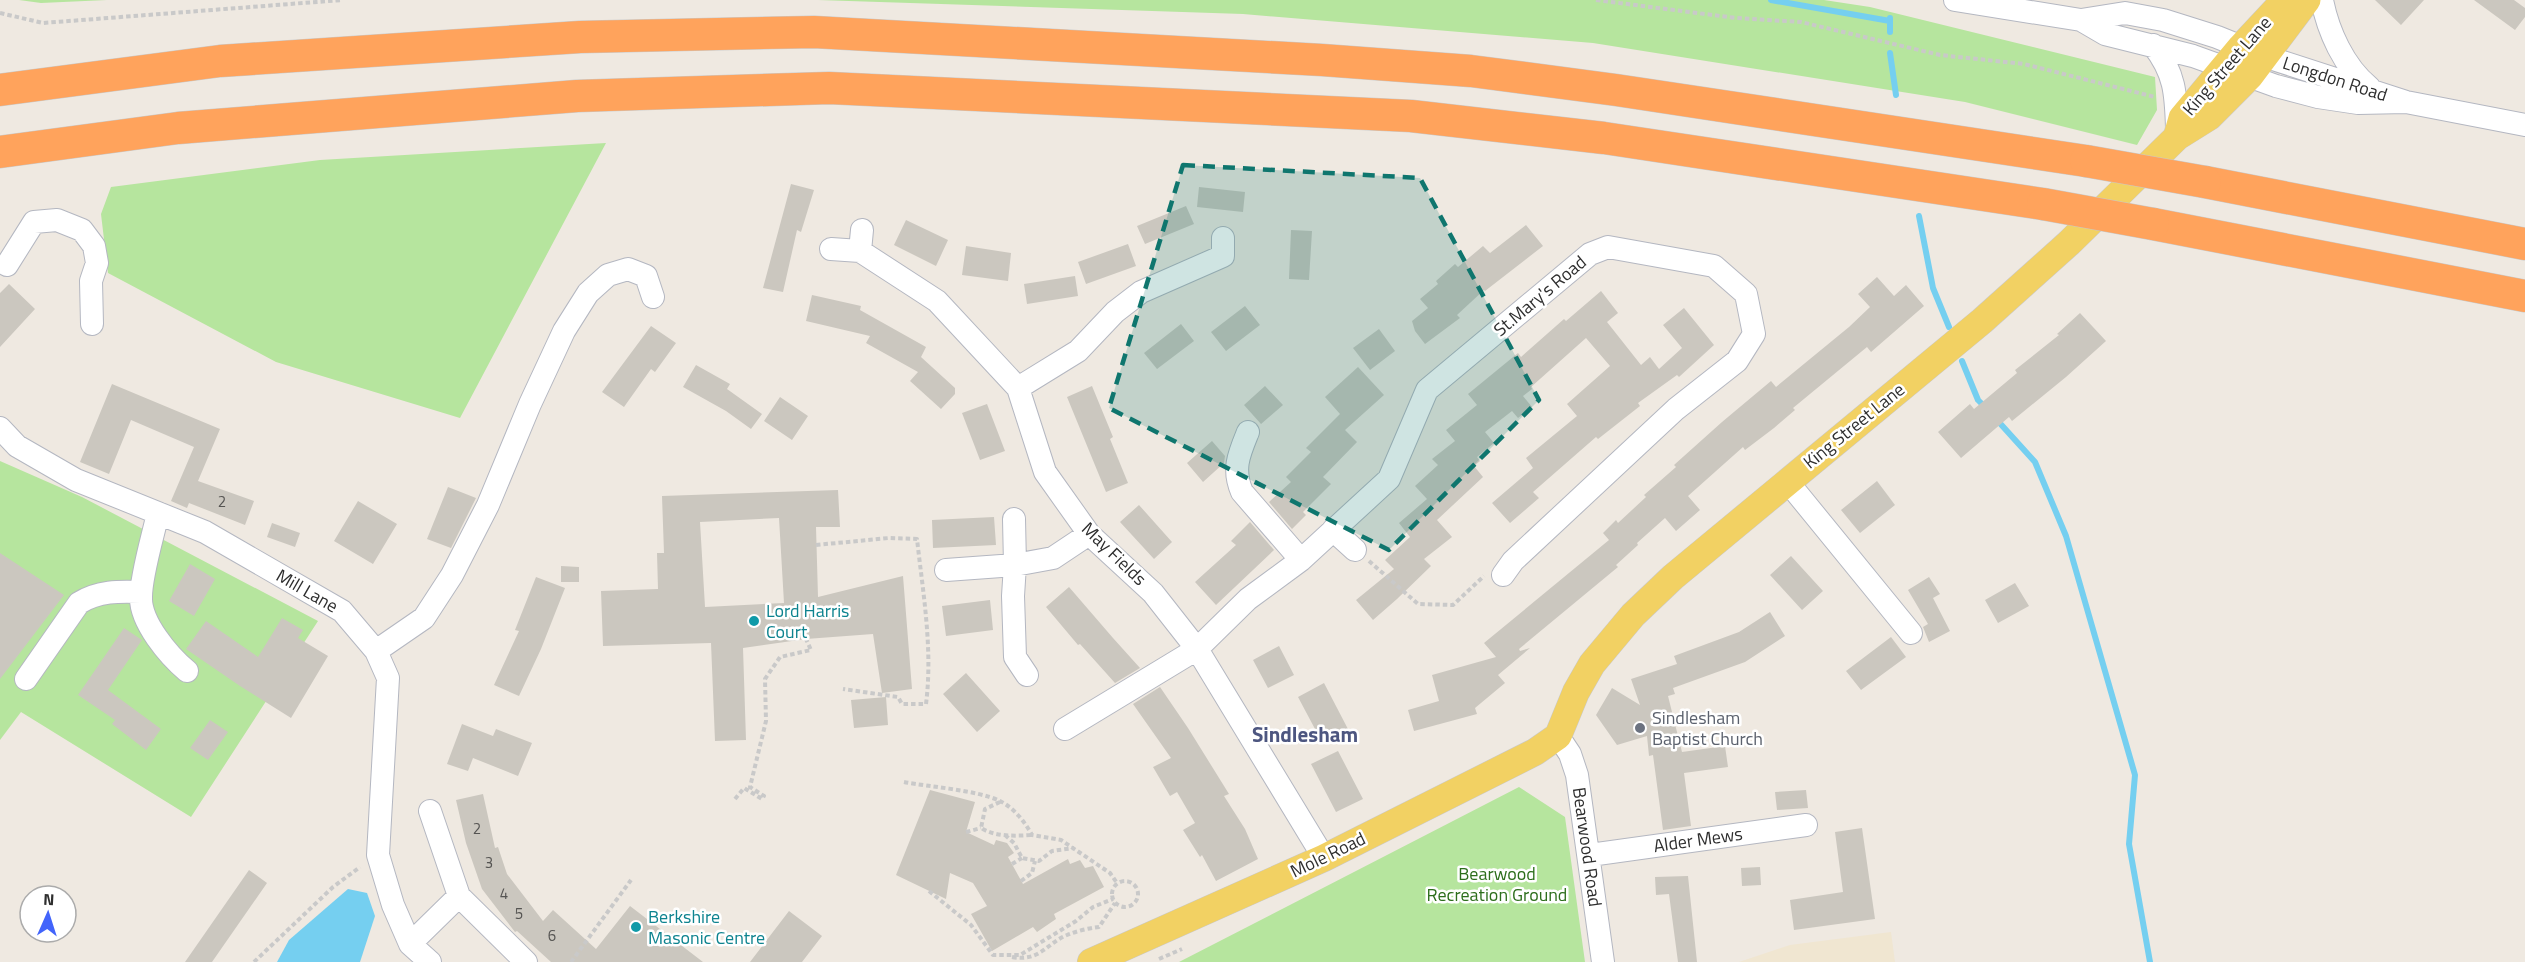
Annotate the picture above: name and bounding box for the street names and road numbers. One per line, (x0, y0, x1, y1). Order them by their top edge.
street label: King Street Lane (2176, 10, 2277, 121)
street label: Longdon Road (2279, 49, 2391, 108)
street label: St.Mary's Road (1487, 249, 1592, 343)
street label: King Street Lane (1797, 376, 1910, 475)
street label: May Fields (1076, 516, 1153, 592)
street label: Mill Lane (271, 562, 343, 619)
street label: Bearwood Road (1566, 785, 1609, 908)
street label: Alder Mews (1652, 820, 1744, 859)
street label: Mole Road (1286, 825, 1370, 884)

